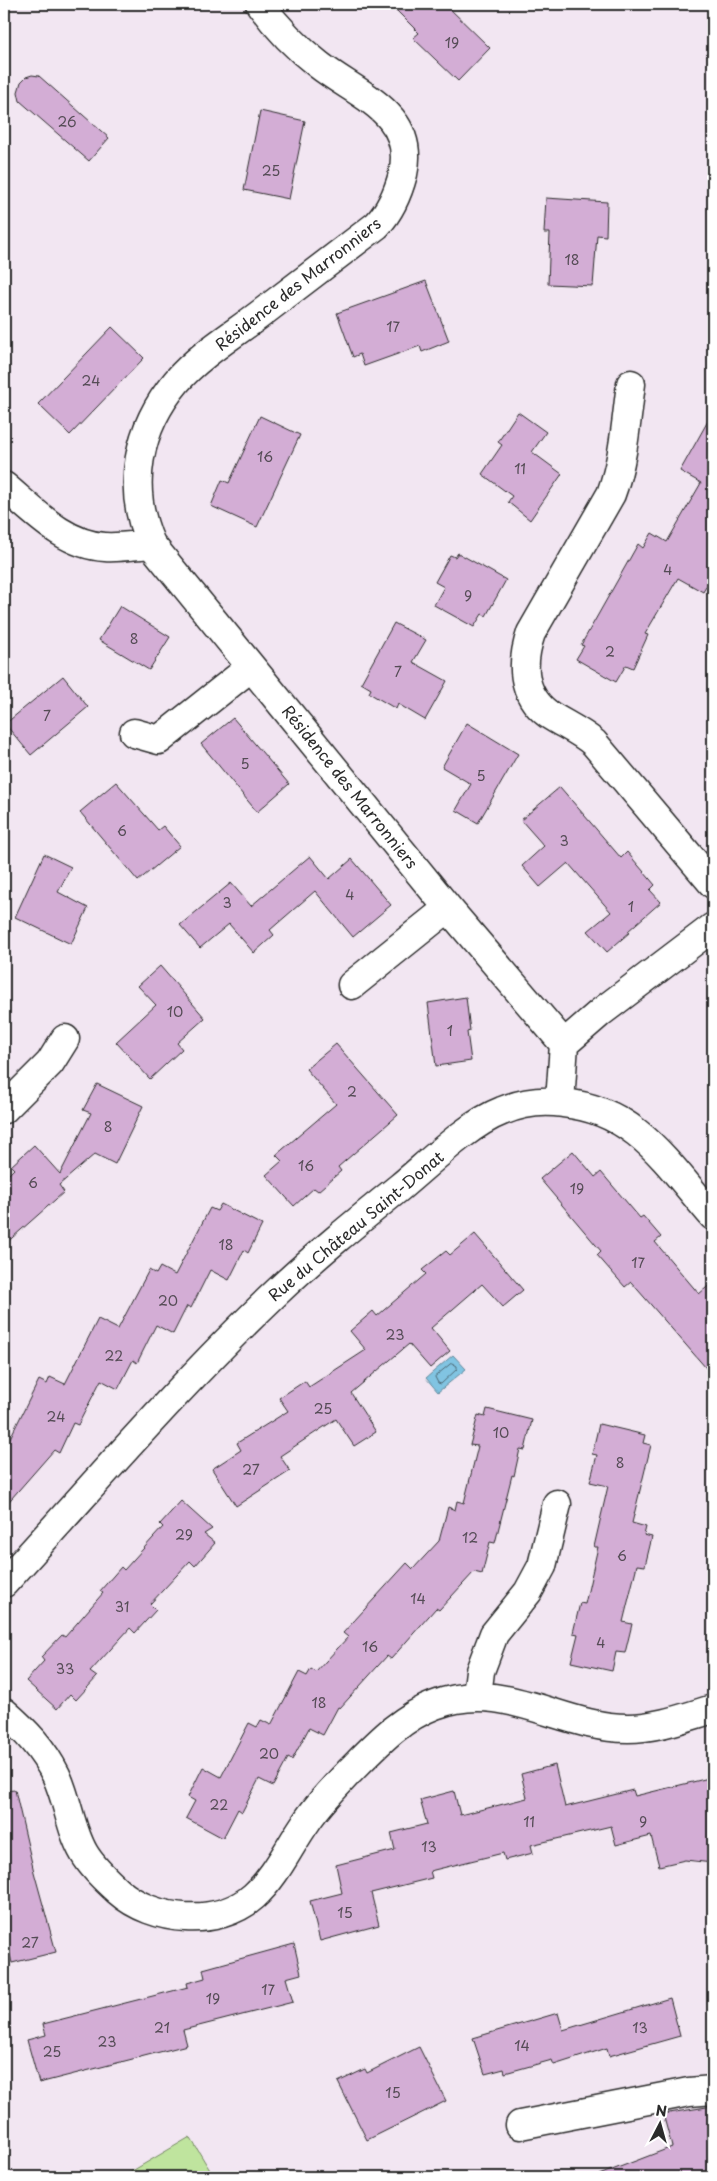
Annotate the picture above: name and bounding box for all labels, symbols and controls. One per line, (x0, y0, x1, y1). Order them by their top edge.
house number: 19 (445, 32, 459, 53)
house number: 26 (57, 111, 77, 132)
house number: 25 (262, 160, 280, 181)
street label: Résidence des Marronniers (209, 211, 385, 356)
house number: 18 (564, 249, 580, 270)
house number: 17 (386, 316, 400, 337)
house number: 24 (82, 370, 100, 391)
house number: 16 (257, 446, 273, 467)
house number: 11 (514, 458, 526, 479)
house number: 4 (663, 559, 673, 580)
house number: 9 (464, 585, 472, 606)
house number: 8 (130, 628, 138, 649)
house number: 2 (605, 641, 615, 662)
house number: 7 (394, 661, 402, 682)
street label: Résidence des Marronniers (277, 699, 424, 873)
house number: 7 (43, 705, 51, 726)
house number: 5 (240, 753, 250, 774)
house number: 5 (476, 765, 486, 786)
house number: 6 (117, 820, 127, 841)
house number: 3 (559, 830, 569, 851)
house number: 4 (345, 884, 355, 905)
house number: 3 (222, 892, 232, 913)
house number: 1 (628, 896, 634, 917)
house number: 10 (167, 1001, 183, 1022)
house number: 1 (447, 1020, 453, 1041)
house number: 2 (347, 1081, 357, 1102)
house number: 8 (104, 1116, 112, 1137)
street label: Rue du Château Saint-Donat (262, 1144, 449, 1306)
house number: 16 (298, 1155, 314, 1176)
house number: 6 (28, 1172, 38, 1193)
house number: 19 (570, 1178, 584, 1199)
house number: 18 (218, 1234, 234, 1255)
house number: 17 (631, 1252, 645, 1273)
house number: 20 (158, 1290, 178, 1311)
house number: 23 (386, 1324, 404, 1345)
house number: 22 (105, 1345, 123, 1366)
house number: 25 (314, 1398, 332, 1419)
house number: 24 (47, 1406, 65, 1427)
house number: 10 (493, 1422, 509, 1443)
house number: 8 (616, 1452, 624, 1473)
house number: 27 (242, 1459, 260, 1480)
house number: 29 (175, 1524, 193, 1545)
house number: 12 (462, 1527, 478, 1548)
house number: 6 (617, 1545, 627, 1566)
house number: 14 (410, 1588, 426, 1609)
house number: 31 (115, 1596, 129, 1617)
house number: 4 (596, 1632, 606, 1653)
house number: 16 (362, 1636, 378, 1657)
house number: 33 (56, 1658, 74, 1679)
house number: 18 (311, 1692, 327, 1713)
house number: 20 (259, 1743, 279, 1764)
house number: 22 (210, 1794, 228, 1815)
house number: 11 (523, 1811, 535, 1832)
house number: 9 (639, 1811, 647, 1832)
house number: 13 (421, 1836, 437, 1857)
house number: 15 (337, 1902, 353, 1923)
house number: 27 (21, 1932, 39, 1953)
house number: 17 (261, 1979, 275, 2000)
house number: 19 (206, 1988, 220, 2009)
house number: 21 (154, 2017, 170, 2038)
house number: 13 (632, 2017, 648, 2038)
house number: 23 (98, 2031, 116, 2052)
house number: 14 (514, 2035, 530, 2056)
house number: 25 (43, 2041, 61, 2062)
house number: 15 (385, 2082, 401, 2103)
north arrow (634, 2098, 684, 2148)
text: N (655, 2100, 668, 2122)

